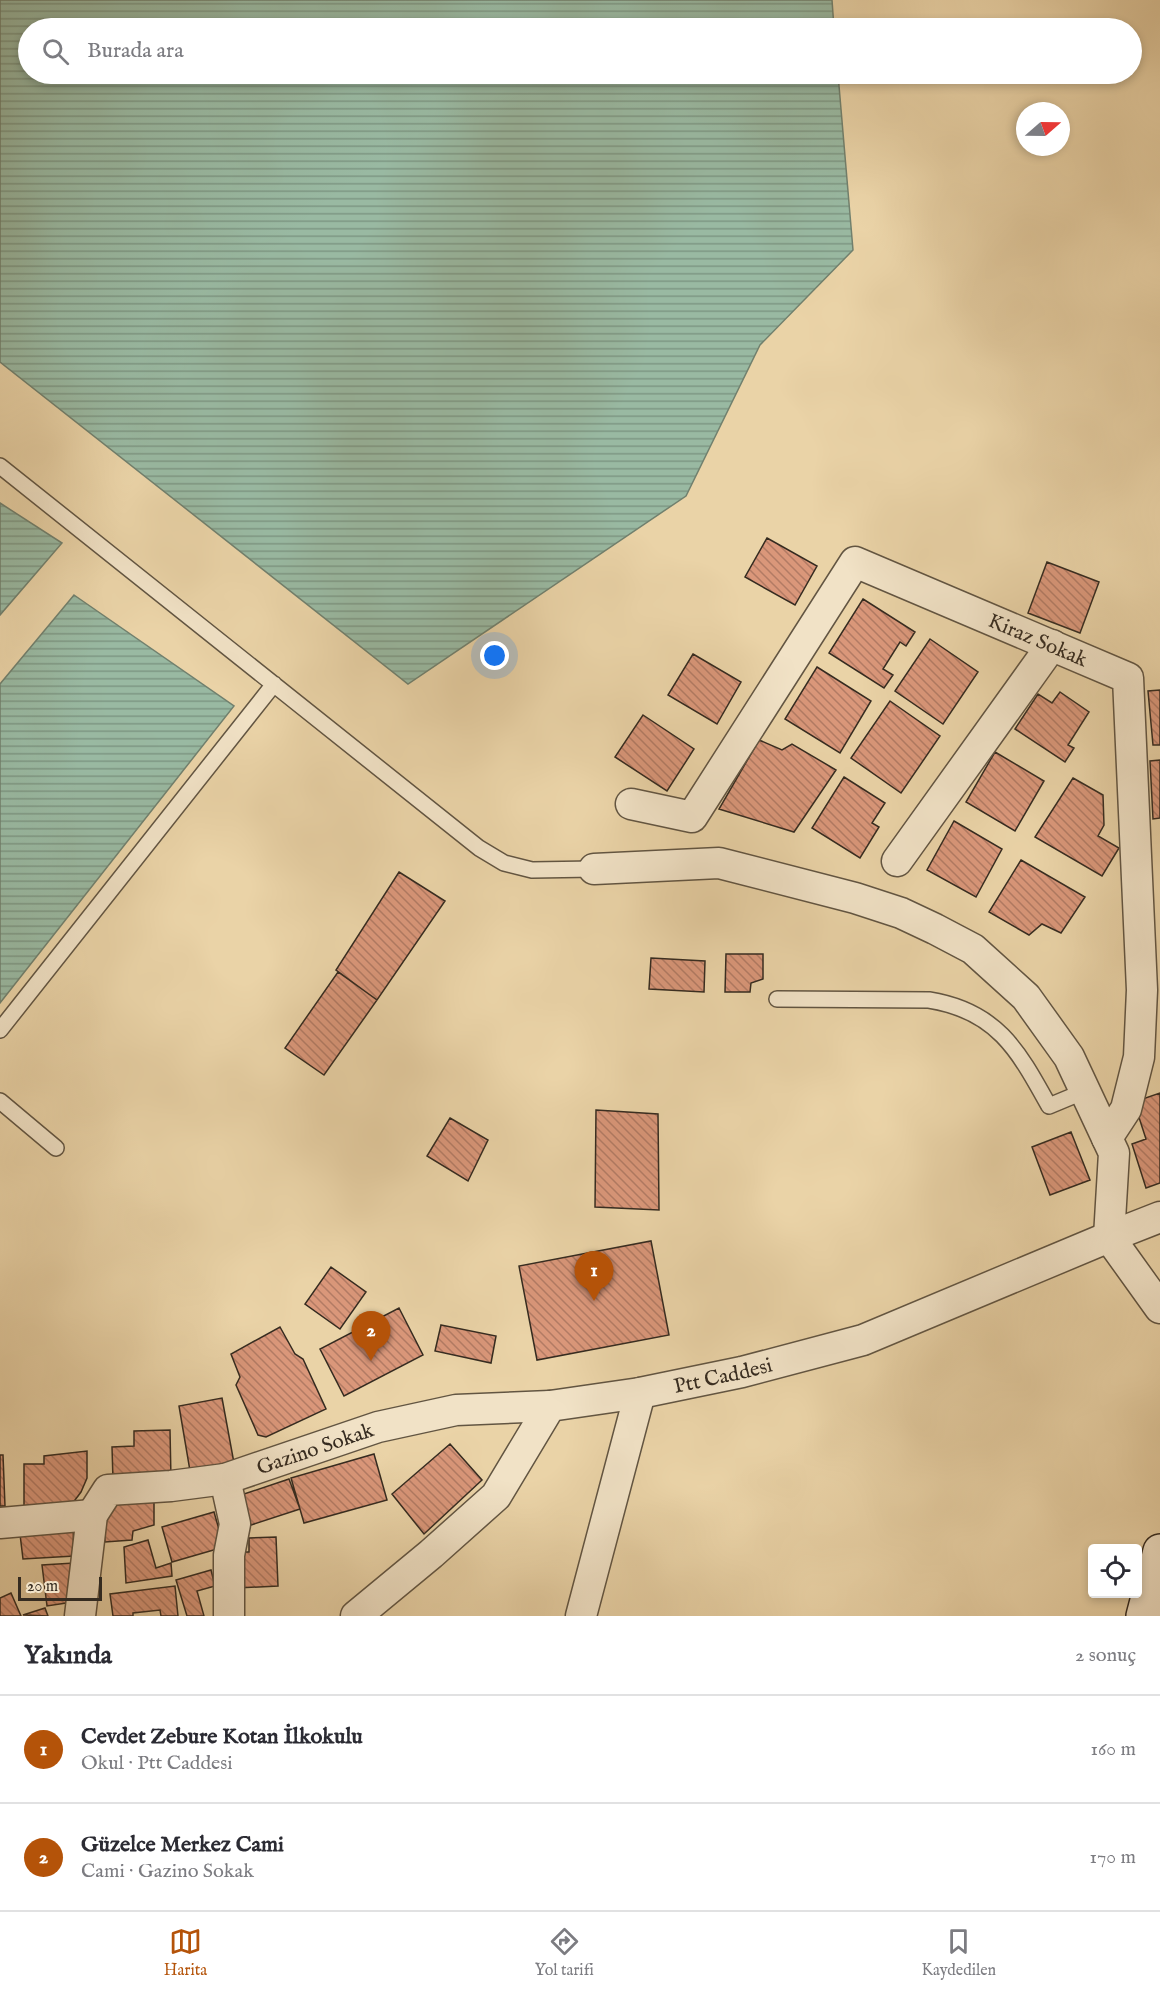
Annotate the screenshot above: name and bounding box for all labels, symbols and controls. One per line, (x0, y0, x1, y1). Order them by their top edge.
search box (18, 18, 1142, 84)
icon: search (39, 35, 72, 68)
text: Burada ara (87, 37, 184, 65)
north arrow (1016, 102, 1070, 156)
street label: Kiraz Sokak (984, 608, 1092, 675)
your location (480, 641, 509, 670)
pin: 1 (574, 1252, 614, 1301)
pin: 2 (352, 1312, 391, 1361)
street label: Ptt Caddesi (671, 1353, 776, 1401)
street label: Gazino Sokak (253, 1417, 378, 1482)
map controls (1088, 1544, 1142, 1598)
button: locate (1088, 1544, 1142, 1598)
scale bar (18, 1574, 102, 1602)
text: 20 m (27, 1577, 58, 1597)
text: Yakında (24, 1639, 112, 1672)
text: 2 sonuç (1075, 1643, 1136, 1668)
text: Cevdet Zebure Kotan İlkokulu (81, 1723, 363, 1751)
text: 1 (40, 1737, 47, 1762)
text: 160 m (1090, 1737, 1136, 1762)
text: Okul · Ptt Caddesi (81, 1751, 233, 1776)
text: Güzelce Merkez Cami (81, 1831, 284, 1859)
text: 2 (39, 1845, 48, 1870)
text: 170 m (1090, 1845, 1136, 1870)
text: Cami · Gazino Sokak (81, 1859, 254, 1884)
tab: Harita (164, 1925, 207, 1981)
tab: Yol tarifi (535, 1925, 594, 1981)
tab: Kaydedilen (921, 1925, 996, 1981)

